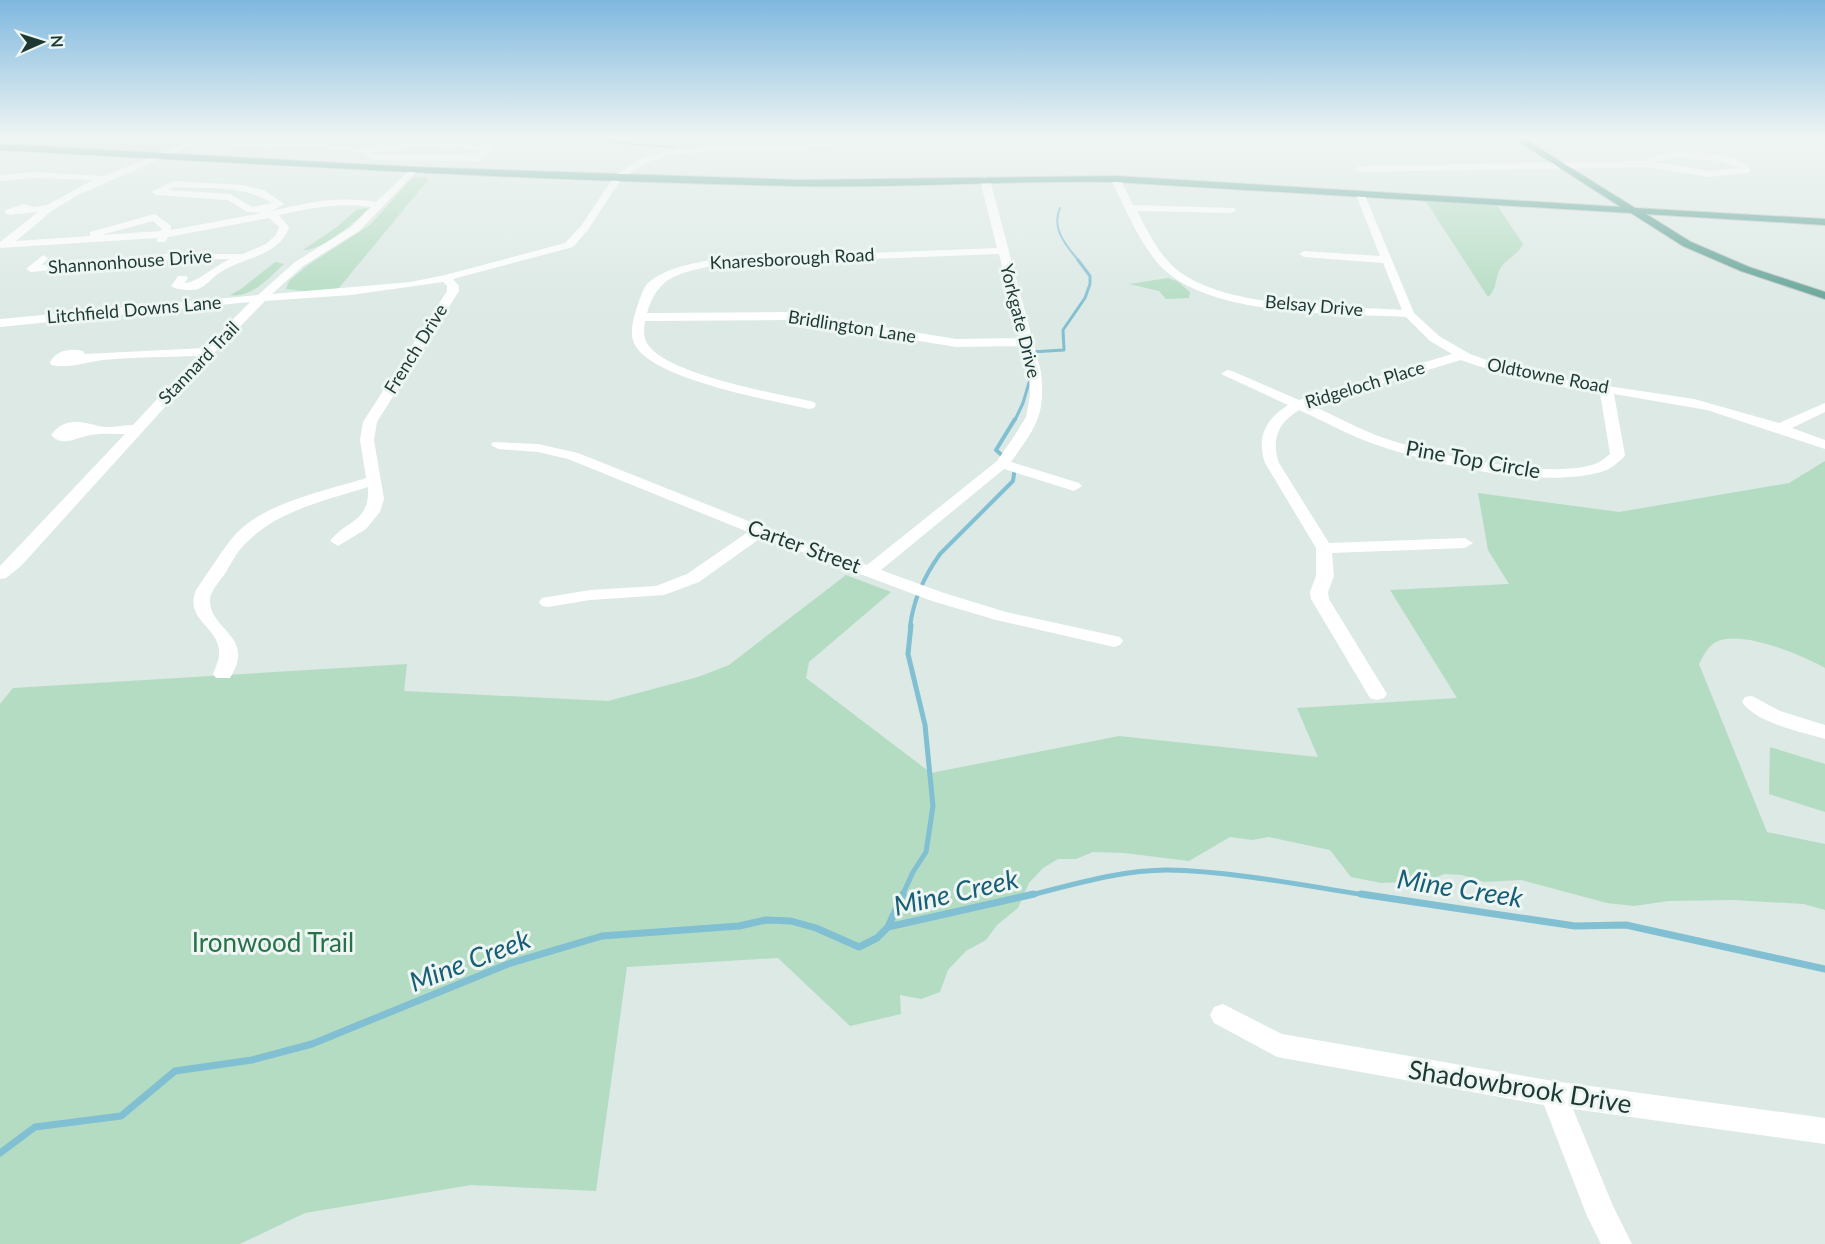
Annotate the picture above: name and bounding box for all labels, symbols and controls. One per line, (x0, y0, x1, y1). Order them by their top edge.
north arrow (12, 12, 72, 72)
text: N (48, 35, 67, 48)
street label: Knaresborough Road (709, 243, 875, 273)
street label: Shannonhouse Drive (47, 244, 213, 278)
street label: Yorkgate Drive (996, 261, 1046, 380)
street label: Litchfield Downs Lane (46, 290, 222, 328)
street label: Belsay Drive (1264, 290, 1364, 320)
street label: French Drive (379, 300, 451, 397)
street label: Bridlington Lane (787, 305, 918, 347)
street label: Stannard Trail (153, 316, 243, 408)
street label: Oldtowne Road (1486, 352, 1611, 398)
street label: Ridgeloch Place (1302, 355, 1427, 413)
street label: Pine Top Circle (1404, 434, 1543, 483)
street label: Carter Street (745, 514, 865, 578)
water label: Mine Creek (890, 861, 1021, 922)
water label: Mine Creek (1395, 861, 1526, 914)
water label: Mine Creek (404, 921, 535, 998)
park label: Ironwood Trail (192, 926, 354, 958)
street label: Shadowbrook Drive (1406, 1053, 1634, 1119)

